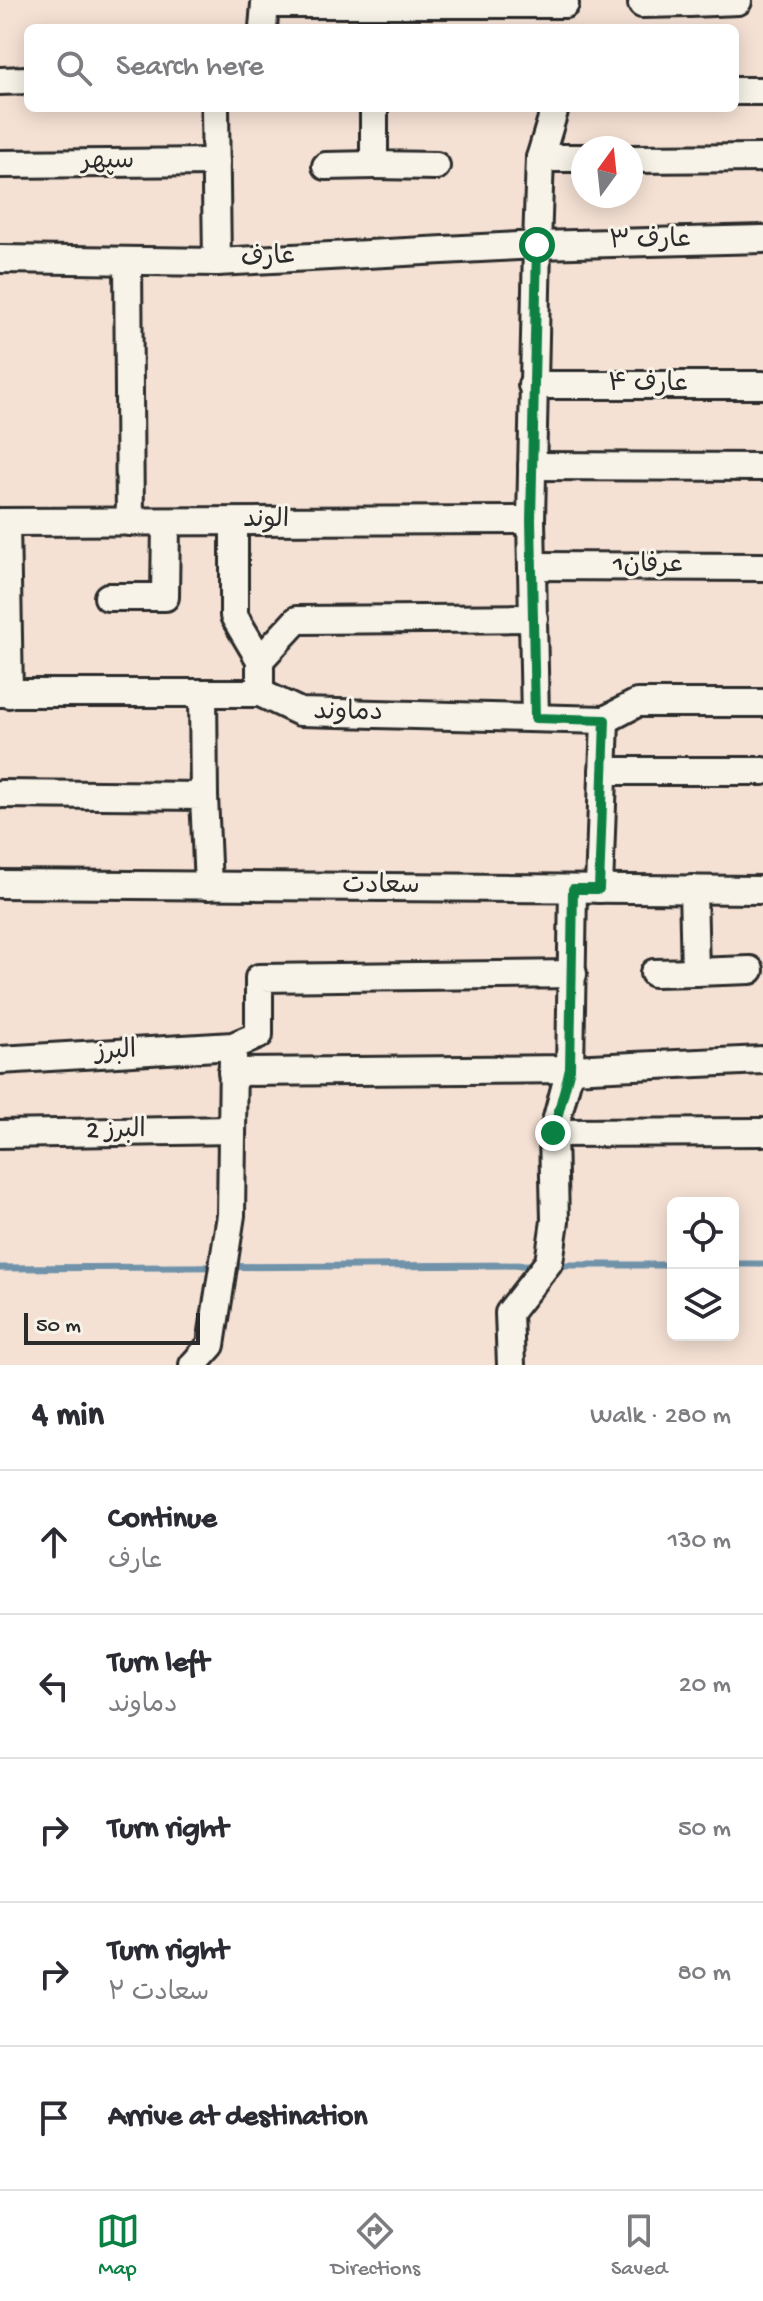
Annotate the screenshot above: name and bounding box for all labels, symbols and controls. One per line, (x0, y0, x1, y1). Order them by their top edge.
search box (24, 24, 739, 112)
icon: search (52, 46, 96, 90)
text: Search here (116, 51, 264, 86)
north arrow (571, 136, 643, 208)
street label: سپهر (80, 147, 134, 179)
street label: عارف ۳ (609, 226, 691, 258)
route start (519, 227, 555, 263)
street label: عارف (240, 242, 296, 276)
street label: عارف ۴ (608, 370, 688, 401)
street label: الوند (243, 506, 289, 537)
street label: عرفان1 (612, 551, 683, 582)
street label: دماوند (313, 698, 383, 730)
street label: سعادت (342, 872, 420, 903)
street label: البرز (93, 1036, 137, 1070)
route end (535, 1115, 571, 1151)
street label: البرز 2 (86, 1116, 146, 1148)
map controls (667, 1197, 739, 1341)
button: locate (667, 1197, 739, 1269)
button: layers (667, 1269, 739, 1341)
scale bar (24, 1309, 200, 1345)
text: 50 m (36, 1314, 81, 1340)
text: 4 min (32, 1397, 104, 1437)
text: Walk · 280 m (590, 1402, 731, 1433)
text: Continue (108, 1503, 217, 1538)
icon: ahead (32, 1520, 76, 1564)
text: 130 m (668, 1527, 731, 1558)
text: عارف (108, 1547, 162, 1578)
text: Turn left (108, 1647, 209, 1682)
icon: left (32, 1664, 76, 1708)
text: 20 m (679, 1671, 731, 1702)
text: دماوند (108, 1691, 177, 1722)
icon: right (32, 1808, 76, 1852)
text: Turn right (108, 1813, 228, 1848)
text: 50 m (678, 1815, 731, 1846)
text: Turn right (108, 1935, 228, 1970)
icon: right (32, 1952, 76, 1996)
text: 80 m (677, 1959, 731, 1990)
text: سعادت ۲ (108, 1979, 209, 2010)
icon: arrive (32, 2096, 76, 2140)
text: Arrive at destination (108, 2101, 368, 2136)
tab: Map (96, 2209, 140, 2283)
tab: Directions (331, 2209, 420, 2283)
tab: Saved (611, 2209, 667, 2283)

